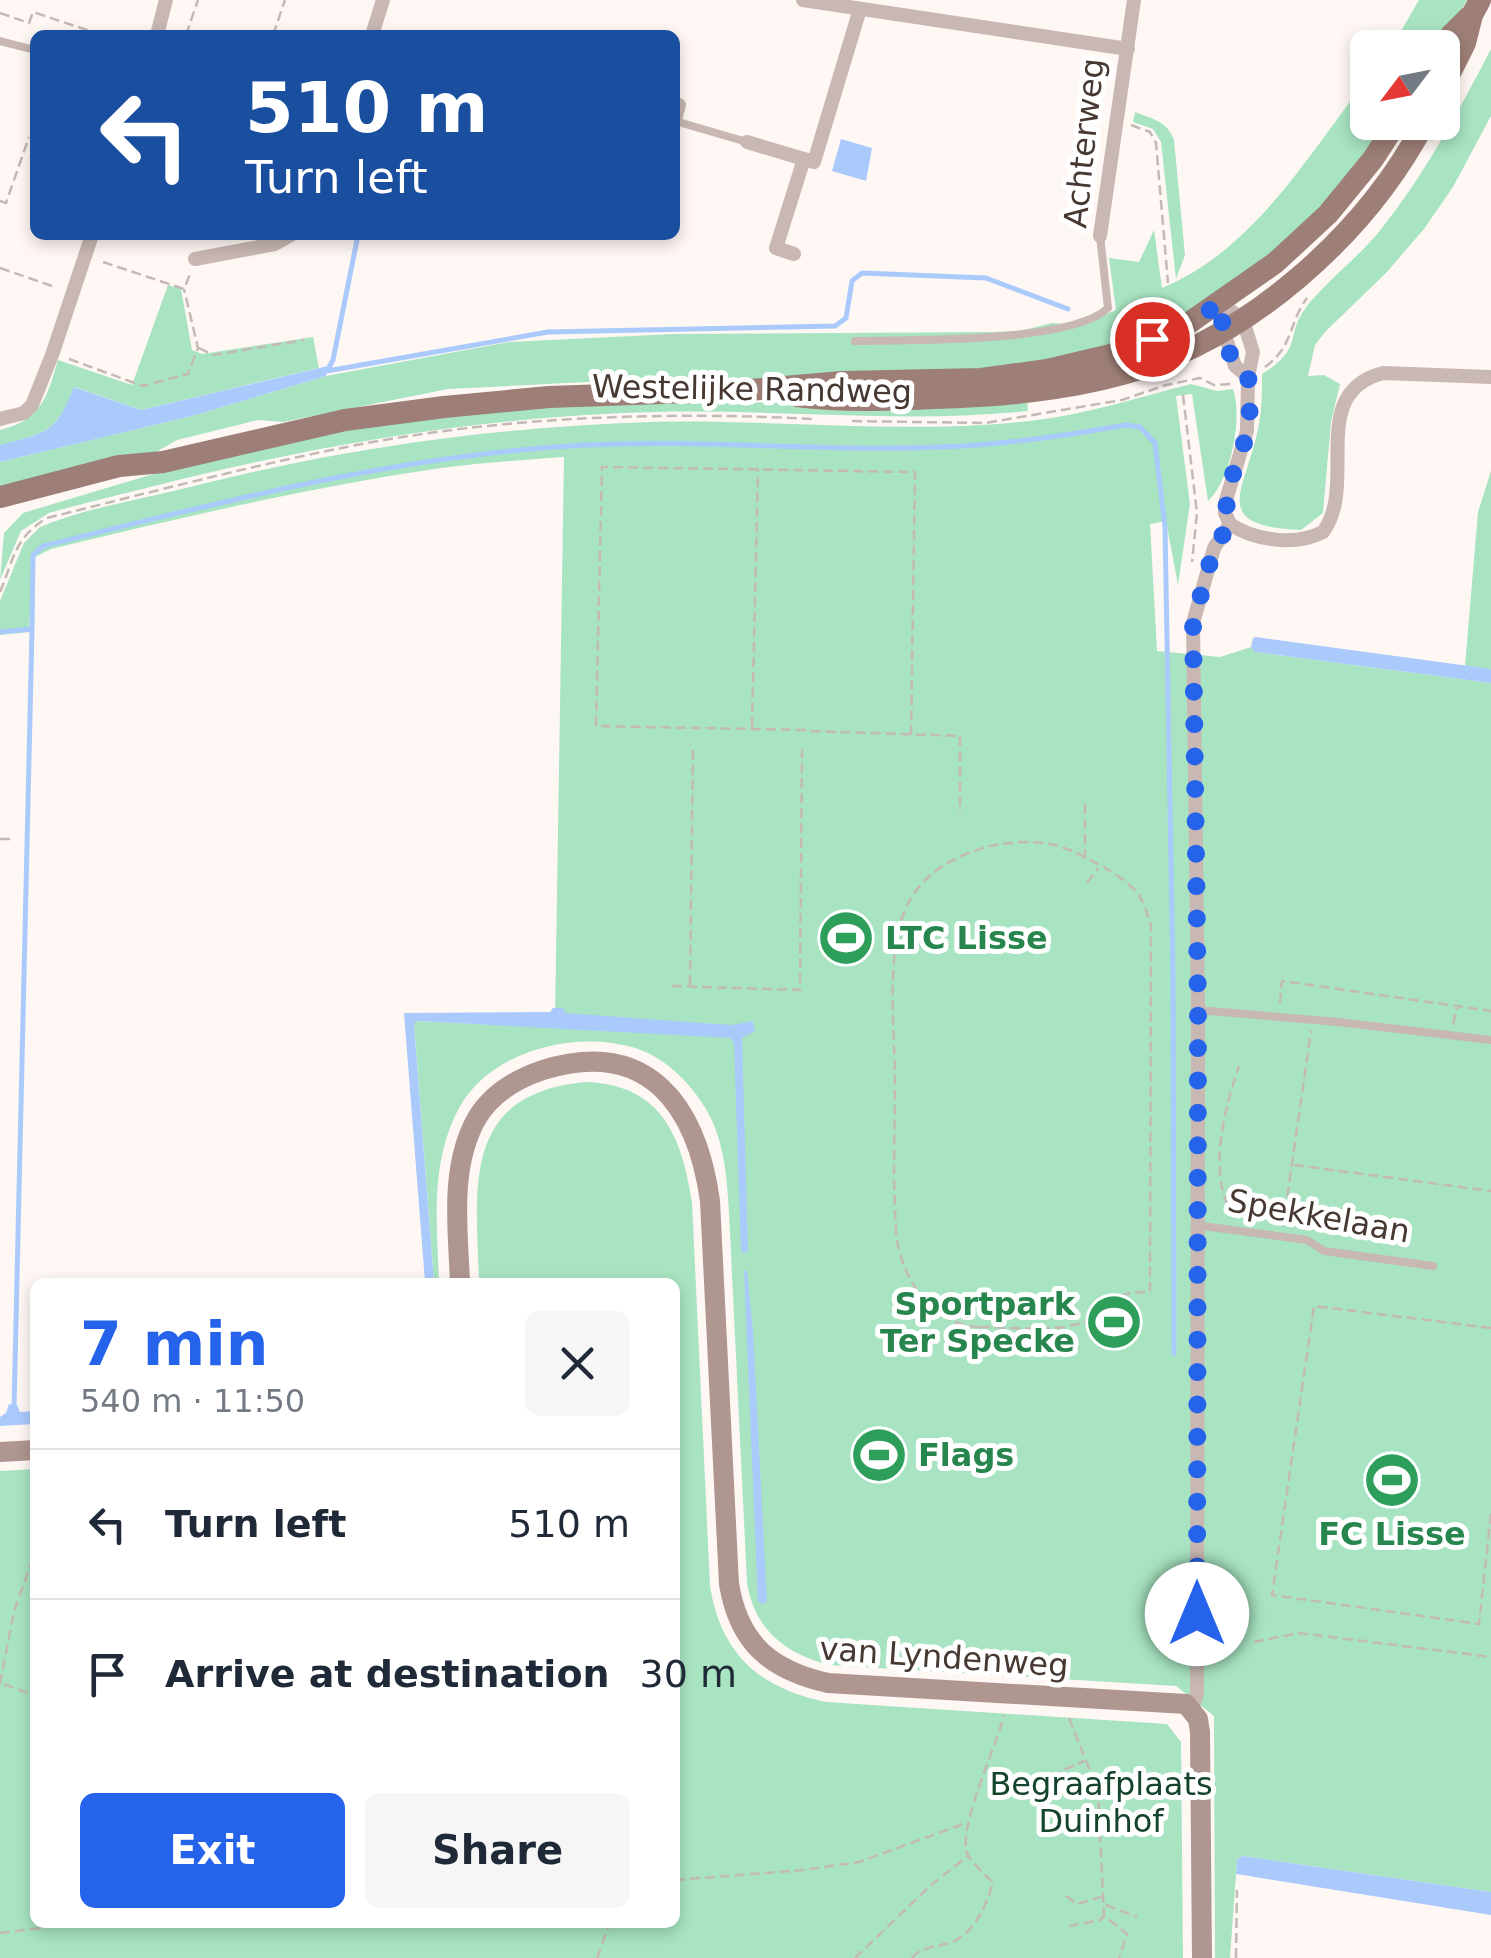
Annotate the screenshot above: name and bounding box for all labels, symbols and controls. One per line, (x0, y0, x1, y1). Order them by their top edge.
north arrow (1350, 30, 1460, 140)
map controls (1350, 30, 1460, 140)
street label: Achterweg (1056, 56, 1112, 230)
text: 510 m (245, 67, 488, 149)
icon: left (80, 70, 210, 200)
text: Turn left (245, 151, 428, 204)
pin (1110, 297, 1195, 382)
icon: arrive (1125, 312, 1180, 367)
street label: Westelijke Randweg (592, 367, 912, 411)
sports icon: LTC Lisse (816, 908, 876, 968)
place label: LTC Lisse (885, 919, 1048, 957)
street label: Spekkelaan (1225, 1181, 1413, 1251)
place label: Sportpark Ter Specke (880, 1285, 1076, 1360)
sports icon: Sportpark Ter Specke (1084, 1292, 1144, 1352)
text: 7 min (80, 1309, 268, 1379)
button: close (525, 1311, 630, 1416)
text: 540 m · 11:50 (80, 1382, 305, 1420)
sports icon: Flags (849, 1425, 909, 1485)
place label: Flags (918, 1436, 1014, 1474)
sports icon: FC Lisse (1362, 1450, 1422, 1510)
icon: left (80, 1497, 135, 1552)
text: Turn left (165, 1502, 346, 1546)
text: 510 m (508, 1502, 630, 1546)
place label: FC Lisse (1318, 1515, 1466, 1553)
position arrow (1145, 1562, 1249, 1666)
street label: van Lyndenweg (818, 1629, 1070, 1685)
icon: arrive (80, 1647, 135, 1702)
text: Arrive at destination (165, 1652, 610, 1696)
text: 30 m (640, 1652, 737, 1696)
park label: Begraafplaats Duinhof (989, 1765, 1213, 1840)
button: Exit (80, 1793, 345, 1908)
button: Share (365, 1793, 630, 1908)

